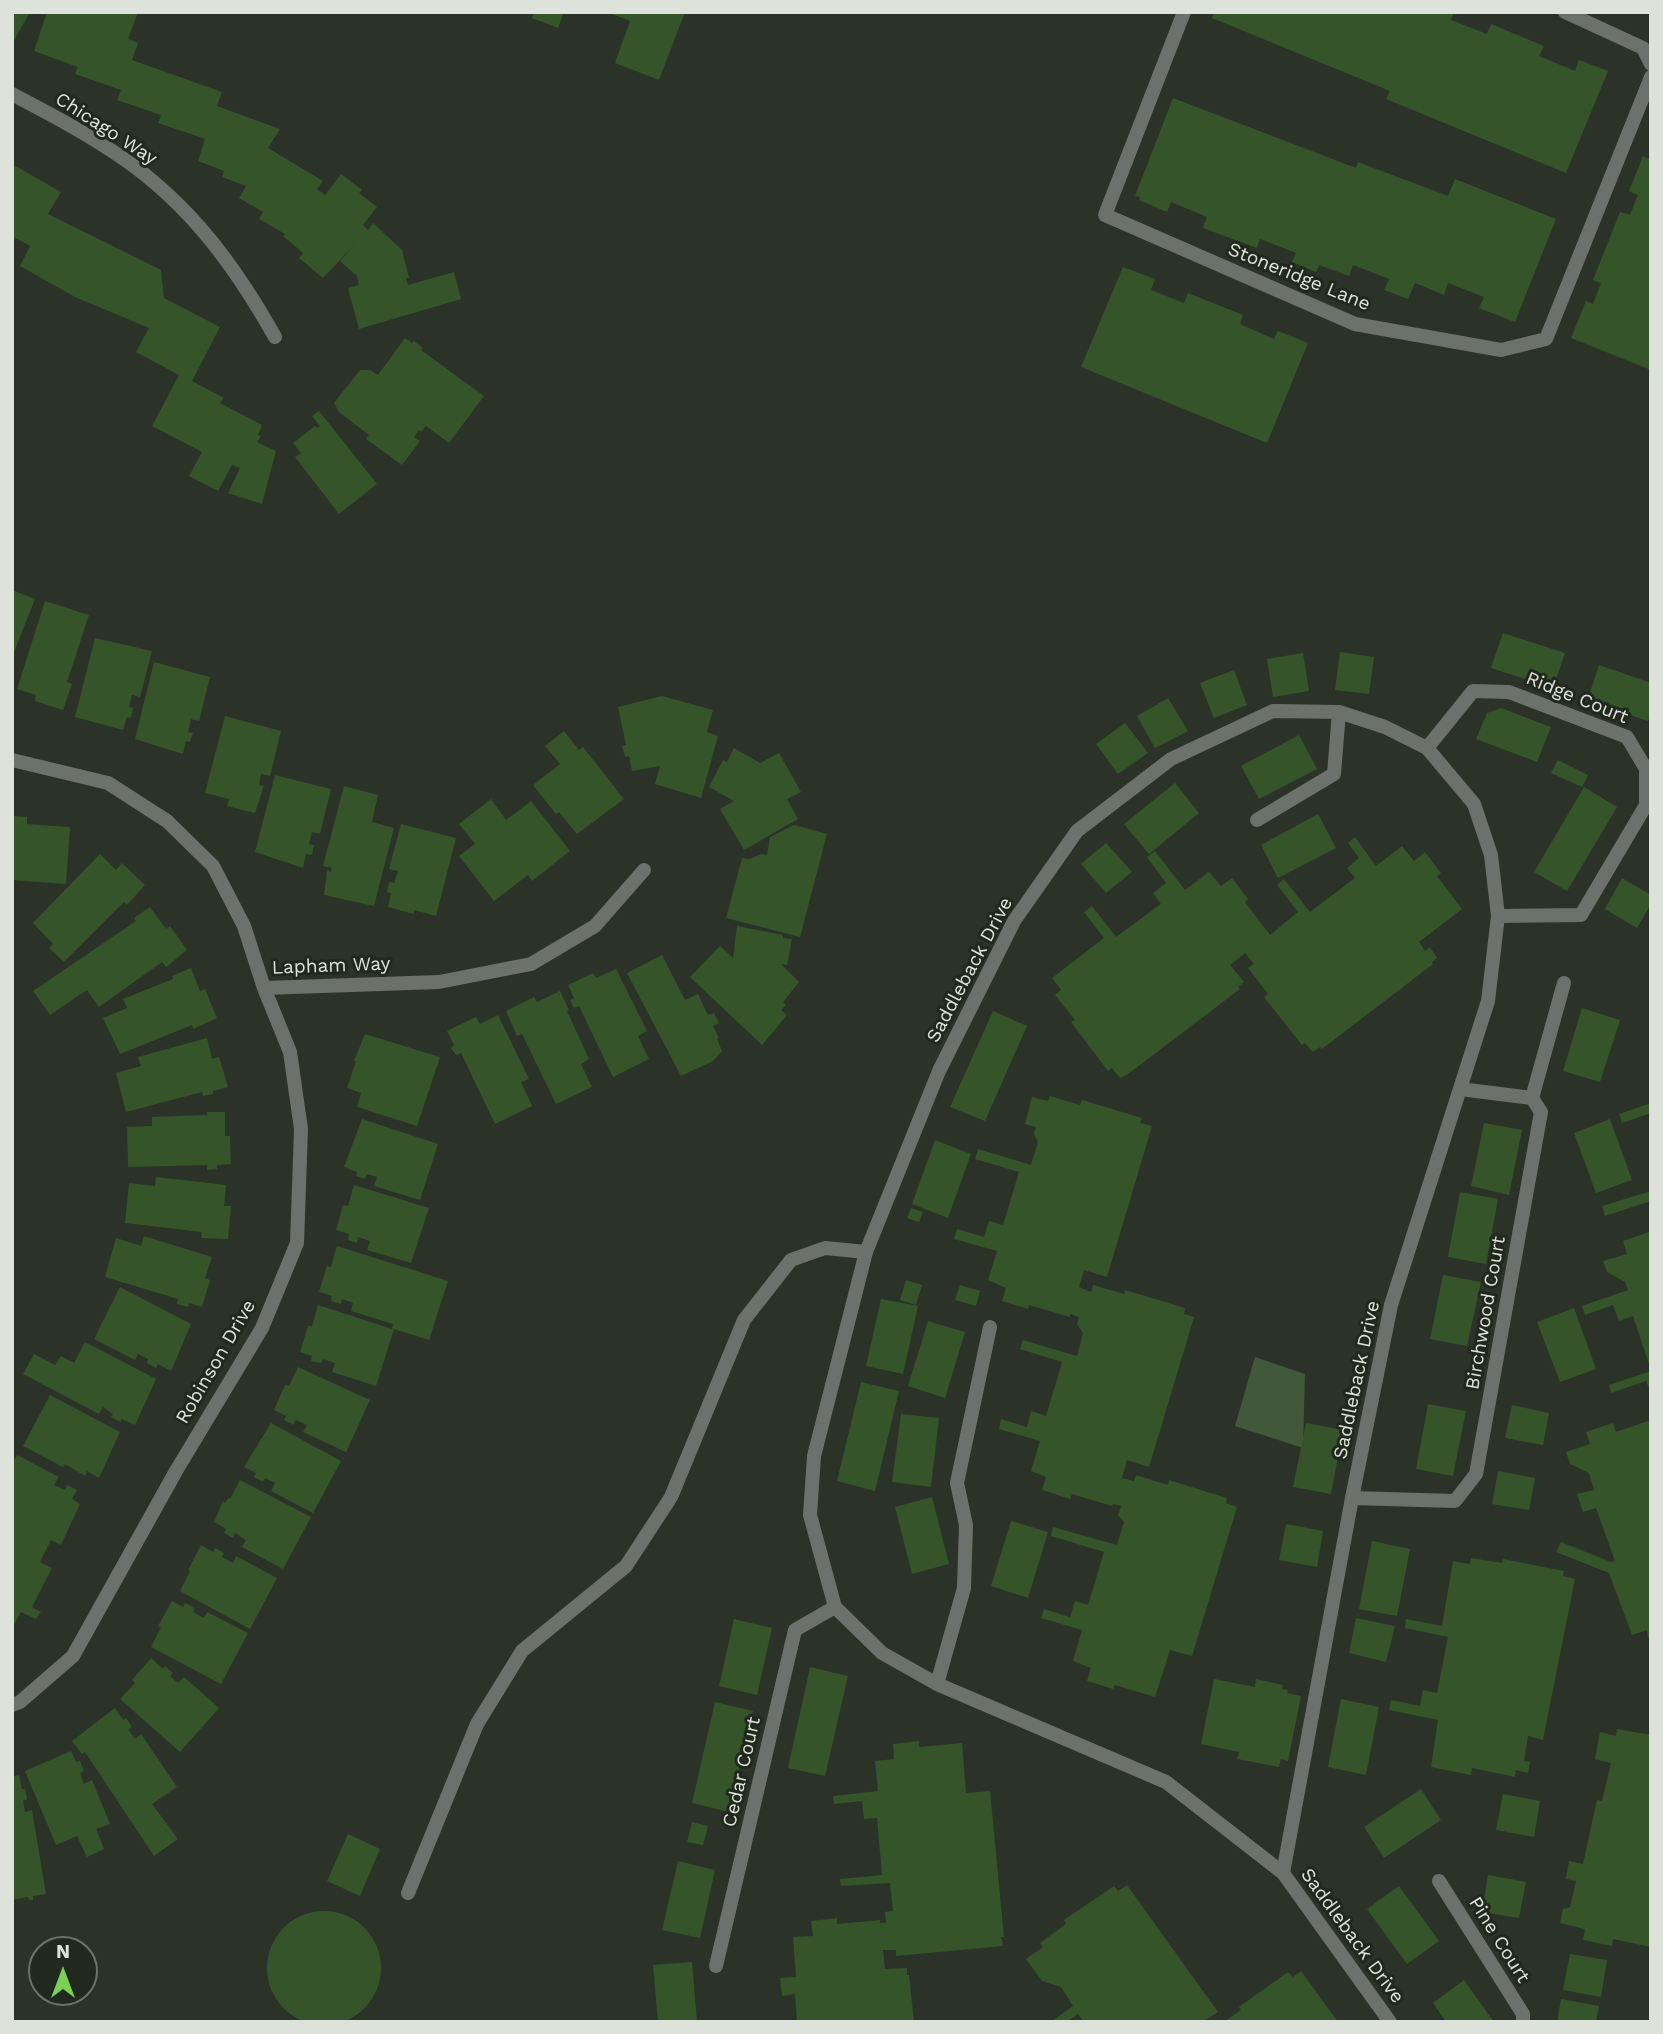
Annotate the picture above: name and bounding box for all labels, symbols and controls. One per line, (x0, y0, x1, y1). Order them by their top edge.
street label: Chicago Way (51, 88, 161, 170)
street label: Stoneridge Lane (1225, 238, 1373, 316)
street label: Ridge Court (1522, 667, 1632, 729)
street label: Saddleback Drive (922, 894, 1018, 1046)
street label: Lapham Way (271, 953, 391, 979)
street label: Birchwood Court (1461, 1235, 1511, 1391)
street label: Robinson Drive (171, 1296, 261, 1428)
street label: Saddleback Drive (1329, 1299, 1385, 1461)
street label: Cedar Court (718, 1715, 766, 1829)
street label: Saddleback Drive (1295, 1864, 1409, 2008)
street label: Pine Court (1464, 1893, 1534, 1987)
north arrow (28, 1936, 98, 2006)
text: N (56, 1940, 70, 1963)

